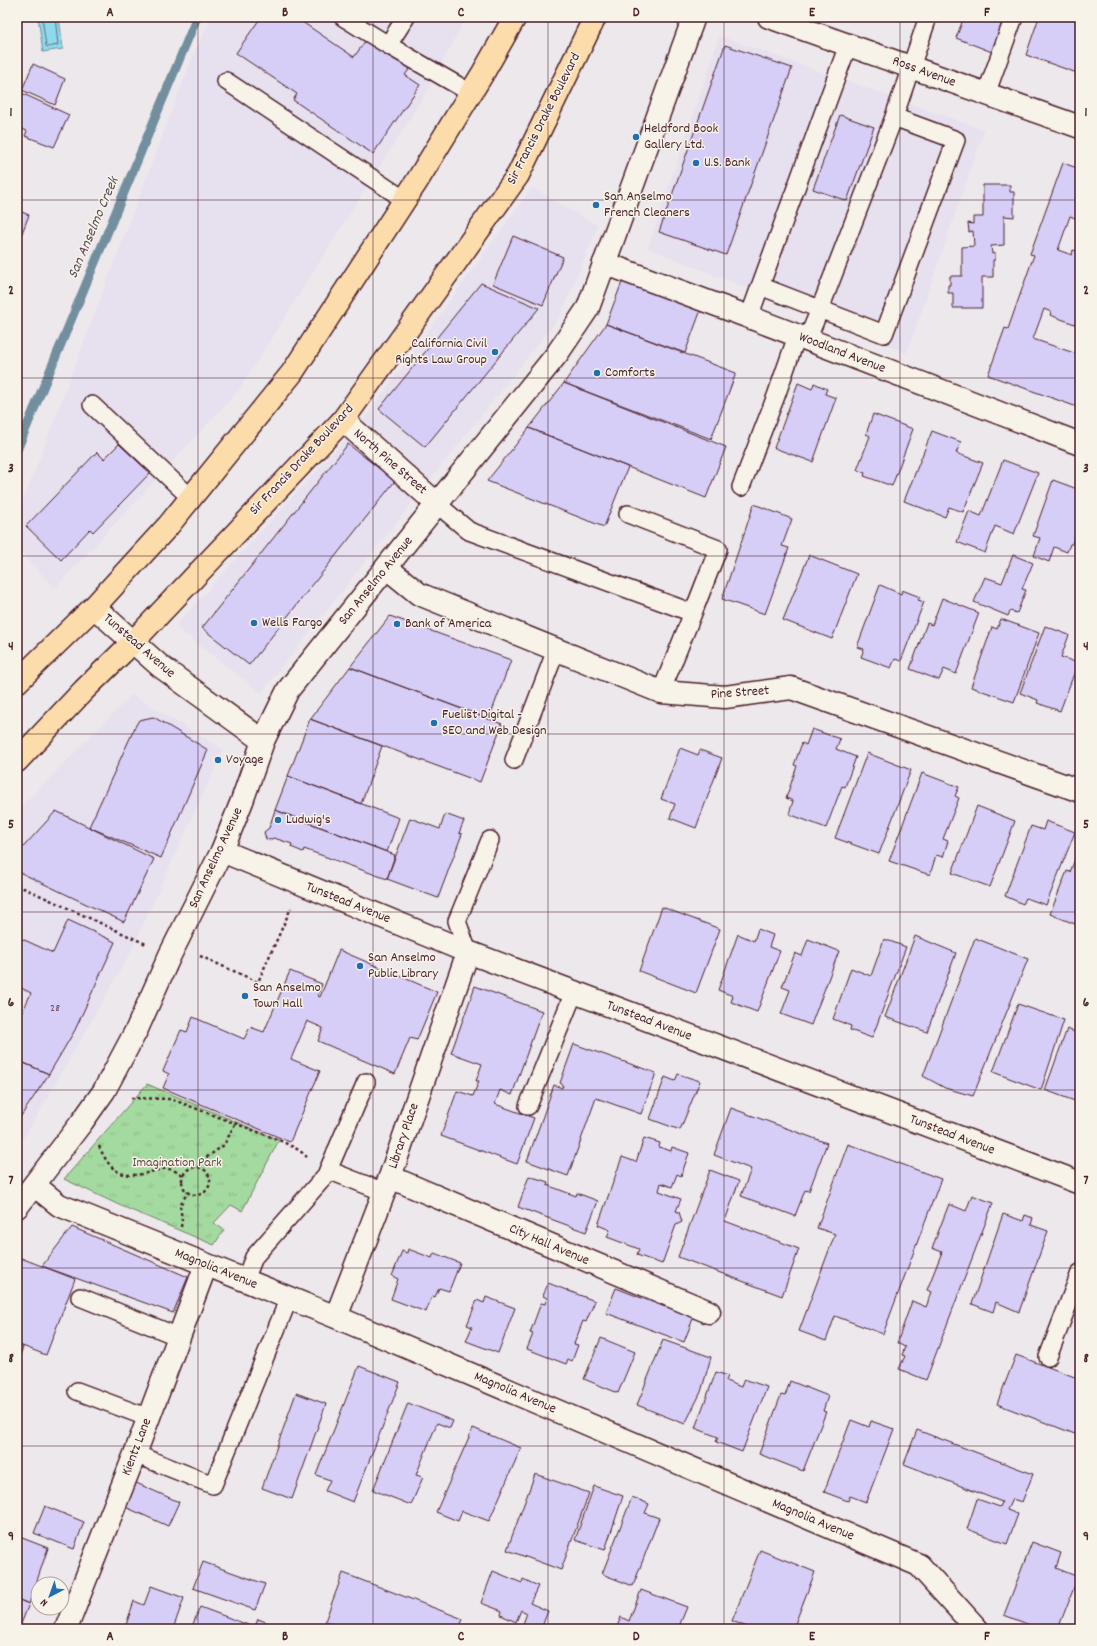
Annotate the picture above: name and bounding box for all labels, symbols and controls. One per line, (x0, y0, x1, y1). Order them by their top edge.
text: A (106, 4, 114, 23)
text: B (282, 4, 288, 23)
text: C (458, 4, 465, 23)
text: D (633, 4, 640, 23)
text: E (809, 4, 816, 23)
text: F (984, 4, 990, 23)
street label: Sir Francis Drake Boulevard (502, 50, 586, 188)
street label: Ross Avenue (889, 51, 959, 93)
text: 1 (10, 104, 13, 123)
text: 1 (1085, 104, 1088, 123)
place label: Heldford Book Gallery Ltd. (644, 119, 718, 155)
marker: Heldford Book Gallery Ltd. (631, 132, 641, 142)
place label: U.S. Bank (704, 153, 750, 173)
marker: U.S. Bank (691, 158, 701, 168)
water label: San Anselmo Creek (63, 172, 126, 282)
place label: San Anselmo French Cleaners (604, 187, 690, 223)
marker: San Anselmo French Cleaners (591, 200, 601, 210)
text: 2 (8, 282, 14, 301)
text: 2 (1083, 282, 1089, 301)
street label: Woodland Avenue (796, 327, 888, 379)
place label: California Civil Rights Law Group (395, 334, 488, 370)
marker: California Civil Rights Law Group (490, 347, 500, 357)
place label: Comforts (605, 363, 655, 383)
marker: Comforts (592, 368, 602, 378)
street label: Sir Francis Drake Boulevard (245, 400, 359, 520)
street label: North Pine Street (349, 424, 431, 500)
text: 3 (8, 460, 14, 479)
text: 3 (1083, 460, 1089, 479)
street label: San Anselmo Avenue (334, 532, 418, 630)
street label: Tunstead Avenue (98, 609, 180, 683)
place label: Wells Fargo (262, 613, 322, 633)
place label: Bank of America (405, 614, 492, 634)
marker: Wells Fargo (249, 618, 259, 628)
marker: Bank of America (392, 619, 402, 629)
text: 4 (8, 638, 14, 657)
text: 4 (1083, 638, 1089, 657)
street label: Pine Street (710, 681, 770, 705)
place label: Fuelist Digital - SEO and Web Design (442, 705, 546, 741)
marker: Fuelist Digital - SEO and Web Design (429, 718, 439, 728)
place label: Voyage (226, 750, 264, 770)
marker: Voyage (213, 755, 223, 765)
street label: San Anselmo Avenue (184, 804, 248, 912)
place label: Ludwig's (286, 810, 331, 830)
marker: Ludwig's (273, 815, 283, 825)
text: 5 (8, 816, 14, 835)
text: 5 (1083, 816, 1089, 835)
street label: Tunstead Avenue (303, 877, 393, 929)
place label: San Anselmo Public Library (368, 948, 438, 984)
marker: San Anselmo Public Library (355, 961, 365, 971)
place label: San Anselmo Town Hall (253, 978, 321, 1014)
marker: San Anselmo Town Hall (240, 991, 250, 1001)
text: 6 (8, 994, 15, 1013)
text: 6 (1083, 994, 1090, 1013)
street label: Tunstead Avenue (603, 996, 695, 1046)
house number: 28 (50, 1000, 60, 1017)
street label: Library Place (383, 1100, 425, 1172)
street label: Tunstead Avenue (906, 1110, 998, 1160)
park label: Imagination Park (132, 1153, 222, 1173)
text: 7 (9, 1172, 14, 1191)
text: 7 (1084, 1172, 1089, 1191)
street label: City Hall Avenue (506, 1219, 592, 1271)
street label: Magnolia Avenue (172, 1243, 260, 1295)
text: 8 (8, 1350, 14, 1369)
text: 8 (1083, 1350, 1089, 1369)
street label: Magnolia Avenue (471, 1367, 559, 1419)
street label: Kientz Lane (117, 1415, 157, 1479)
street label: Magnolia Avenue (769, 1494, 857, 1546)
text: 9 (8, 1528, 14, 1547)
text: 9 (1083, 1528, 1089, 1547)
north arrow (30, 1576, 70, 1616)
text: N (37, 1594, 52, 1610)
text: A (106, 1628, 114, 1646)
text: B (282, 1628, 288, 1646)
text: C (458, 1628, 465, 1646)
text: D (633, 1628, 640, 1646)
text: E (809, 1628, 816, 1646)
text: F (984, 1628, 990, 1646)

